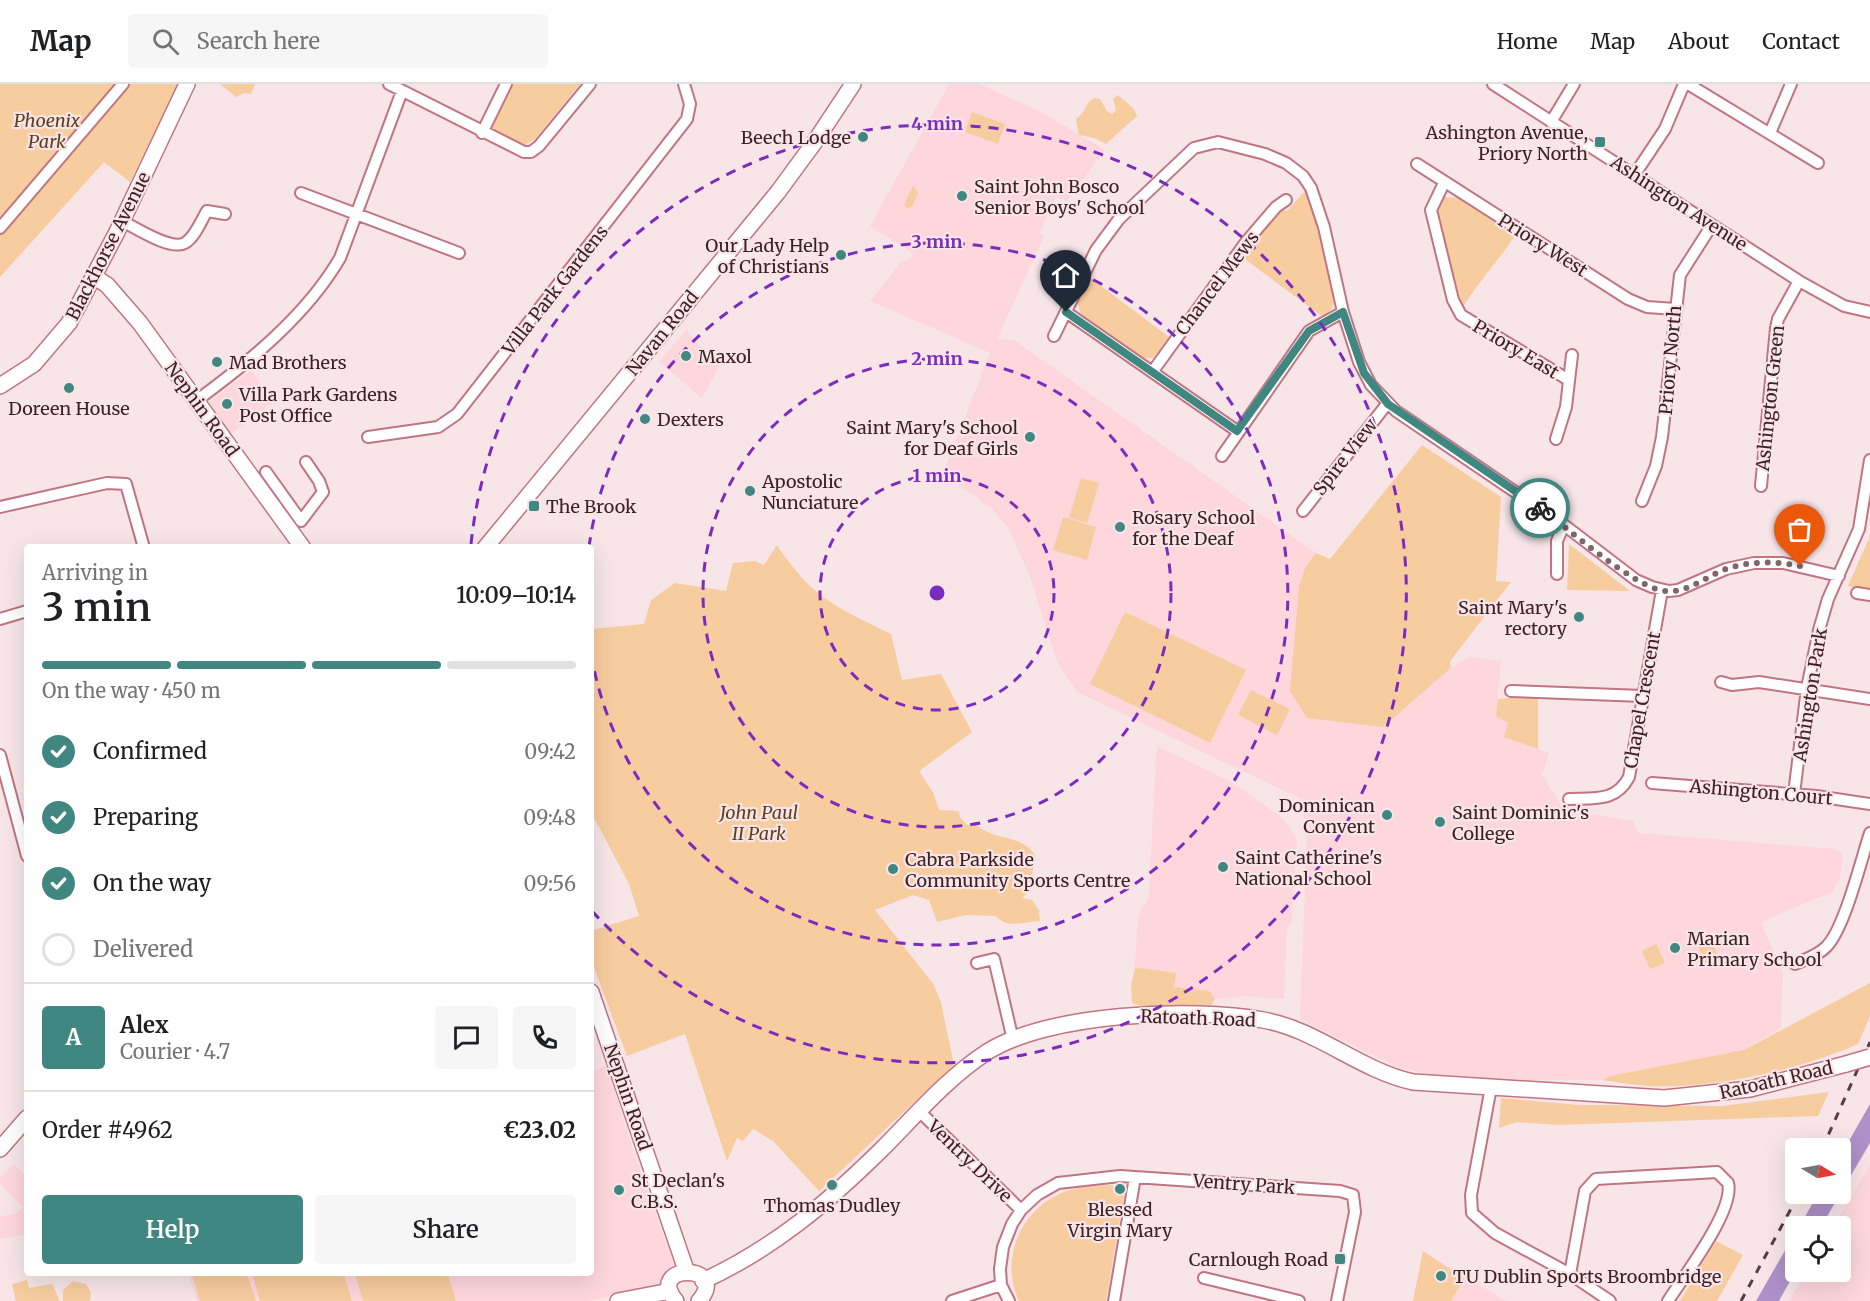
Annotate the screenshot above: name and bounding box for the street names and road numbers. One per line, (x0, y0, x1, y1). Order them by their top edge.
street label: Ashington Avenue (1606, 150, 1752, 256)
street label: Blackhorse Avenue (61, 168, 155, 324)
street label: Priory West (1494, 208, 1592, 282)
street label: Villa Park Gardens (497, 220, 613, 360)
street label: Chancel Mews (1170, 226, 1264, 340)
street label: Navan Road (621, 286, 703, 380)
street label: Priory North (1654, 304, 1686, 416)
street label: Priory East (1469, 314, 1563, 384)
street label: Ashington Green (1751, 324, 1789, 473)
street label: Nephin Road (160, 357, 244, 461)
street label: Spire View (1308, 413, 1383, 500)
street label: Ashington Park (1788, 626, 1832, 765)
street label: Chapel Crescent (1619, 630, 1665, 770)
street label: Ashington Court (1688, 774, 1833, 810)
street label: Ratoath Road (1140, 1004, 1256, 1032)
street label: Nephin Road (599, 1041, 657, 1154)
street label: Ratoath Road (1717, 1056, 1835, 1104)
street label: Ventry Drive (922, 1114, 1017, 1207)
street label: Ventry Park (1191, 1169, 1296, 1199)

